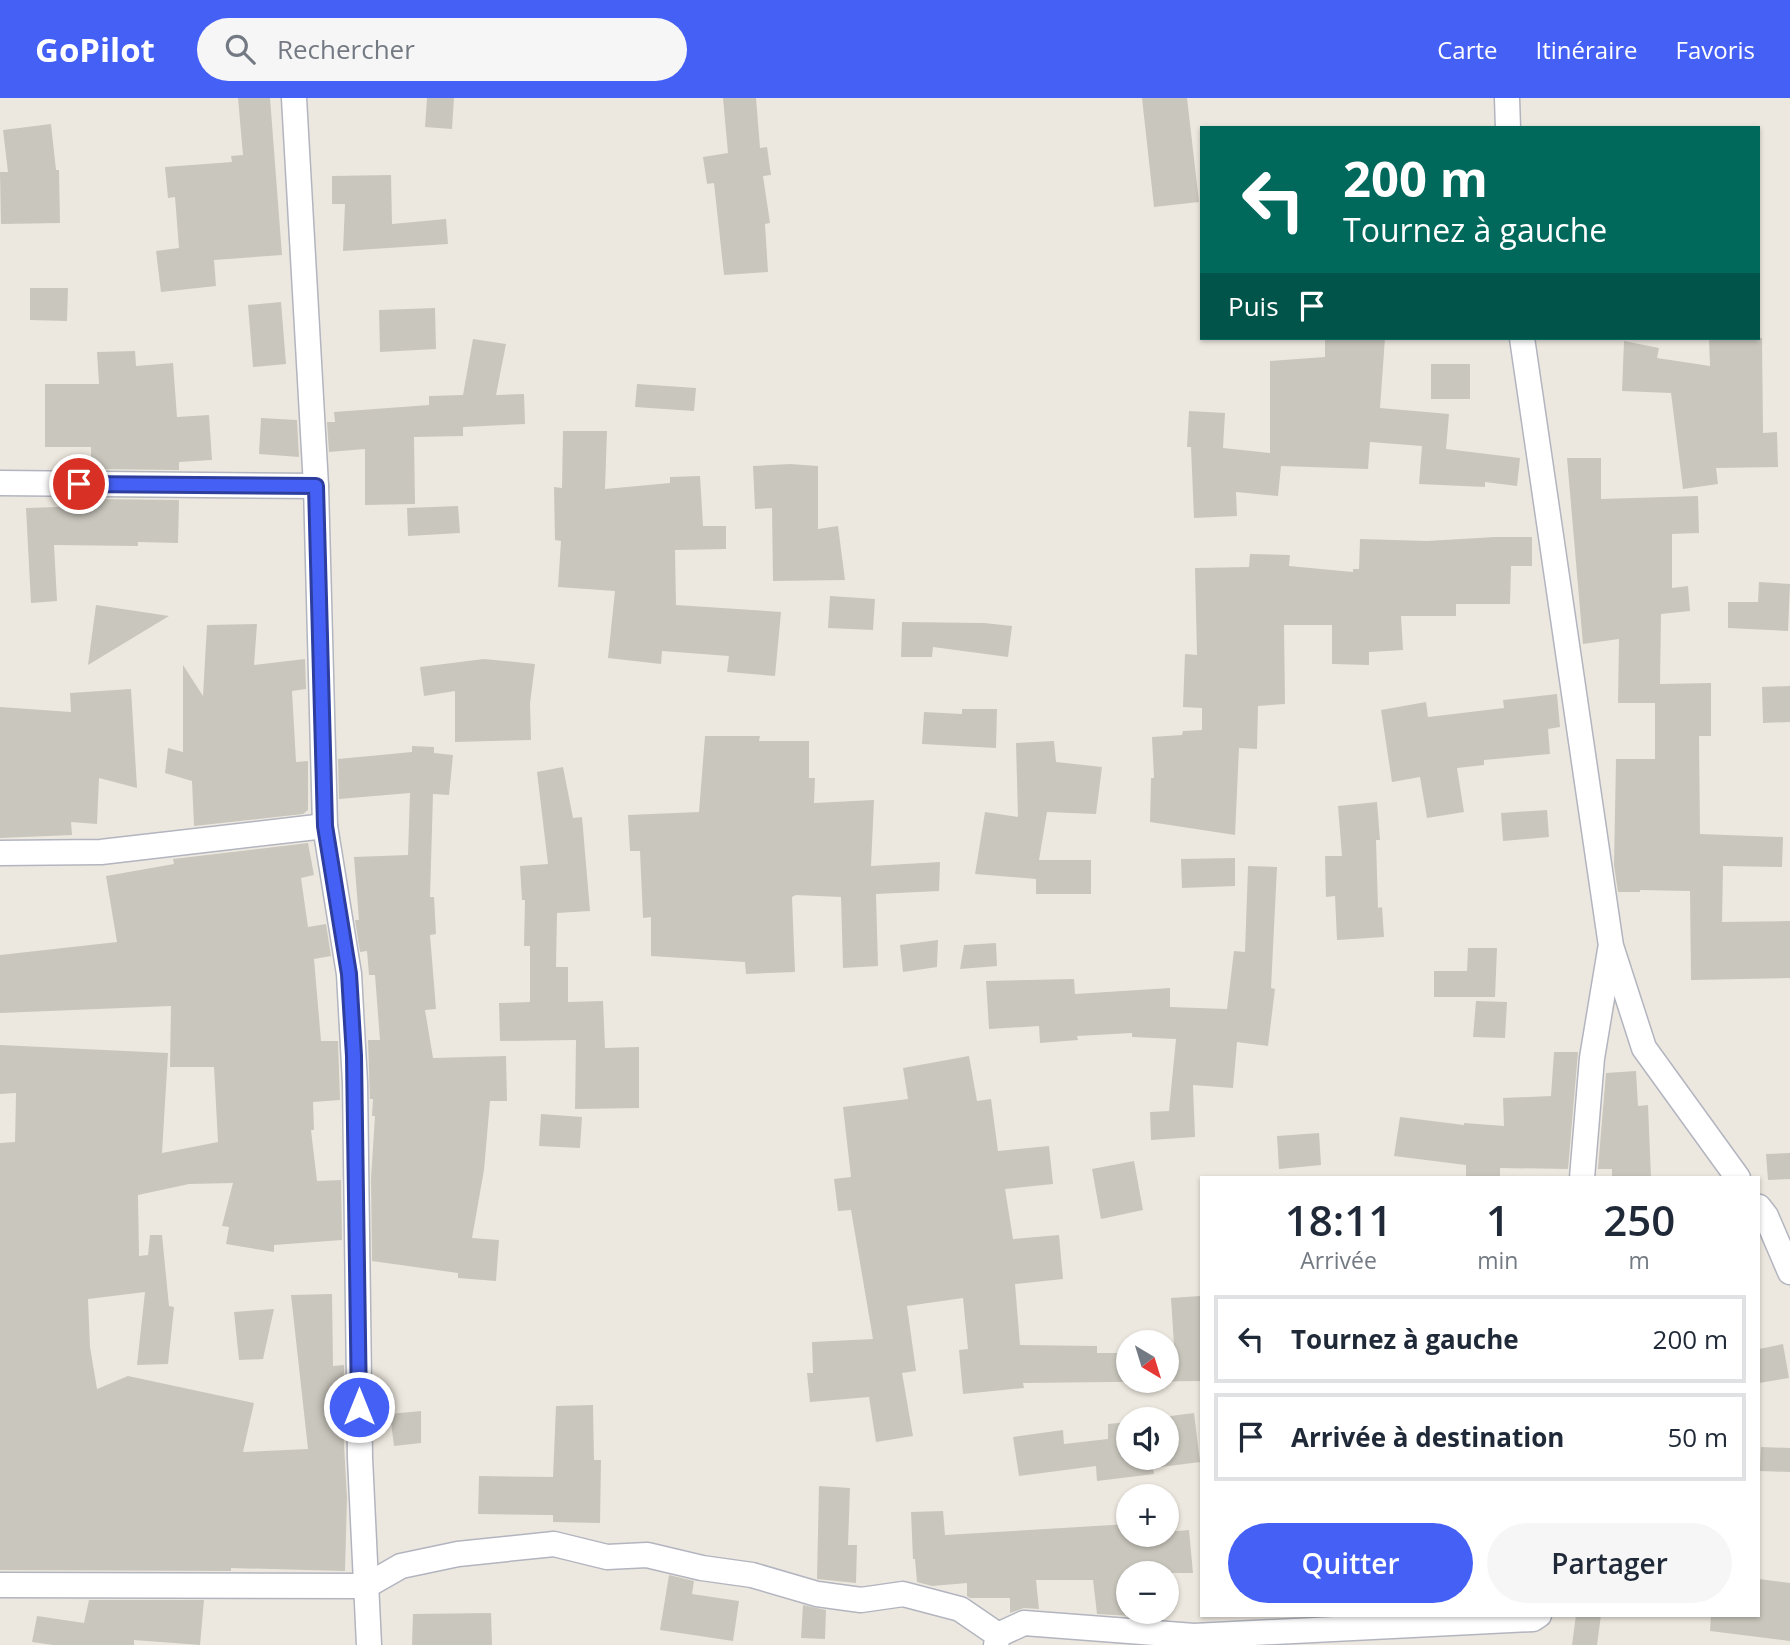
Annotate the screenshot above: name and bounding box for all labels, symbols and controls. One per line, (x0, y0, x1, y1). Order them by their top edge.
search box (197, 18, 687, 81)
text: GoPilot (35, 27, 155, 72)
icon: search (221, 30, 259, 68)
text: Rechercher (277, 31, 415, 67)
text: Carte (1437, 33, 1498, 66)
text: Itinéraire (1536, 33, 1638, 66)
text: Favoris (1676, 33, 1755, 66)
text: 200 m (1343, 145, 1488, 211)
icon: left (1228, 154, 1319, 245)
text: Tournez à gauche (1343, 208, 1607, 251)
icon: arrive (1293, 287, 1331, 325)
text: Puis (1228, 288, 1279, 324)
pin (49, 454, 109, 514)
icon: arrive (60, 465, 98, 503)
text: 18:11 (1285, 1191, 1392, 1248)
text: 1 (1486, 1191, 1510, 1248)
text: 250 (1603, 1191, 1675, 1248)
text: Arrivée (1300, 1244, 1377, 1276)
text: min (1477, 1244, 1518, 1276)
text: m (1629, 1244, 1650, 1276)
icon: left (1232, 1320, 1270, 1358)
text: Tournez à gauche (1291, 1321, 1519, 1357)
text: 200 m (1653, 1321, 1728, 1357)
north arrow (1116, 1330, 1180, 1393)
map controls (1116, 1330, 1179, 1624)
position arrow (322, 1370, 396, 1444)
button: sound (1116, 1407, 1179, 1470)
icon: arrive (1232, 1418, 1270, 1456)
text: Arrivée à destination (1291, 1419, 1564, 1455)
text: 50 m (1667, 1419, 1728, 1455)
button: + (1116, 1484, 1179, 1547)
button: Quitter (1228, 1523, 1473, 1603)
button: Partager (1487, 1523, 1732, 1603)
button: − (1116, 1561, 1179, 1624)

